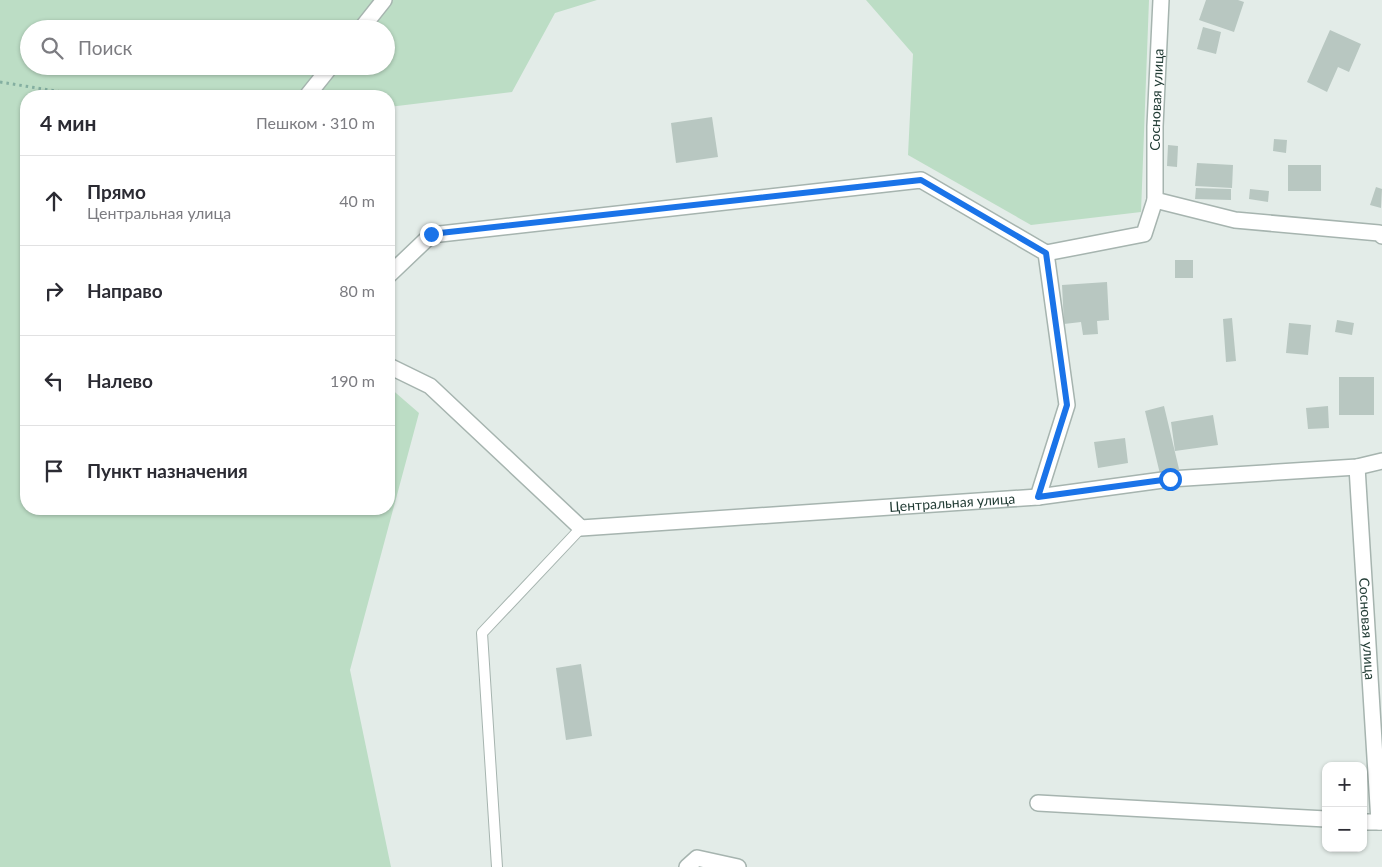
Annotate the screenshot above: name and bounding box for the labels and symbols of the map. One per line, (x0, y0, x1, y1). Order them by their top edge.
street label: Сосновая улица (1146, 48, 1167, 151)
route end (420, 223, 443, 246)
route start (1159, 468, 1182, 491)
street label: Центральная улица (889, 490, 1016, 515)
street label: Сосновая улица (1356, 577, 1379, 680)

